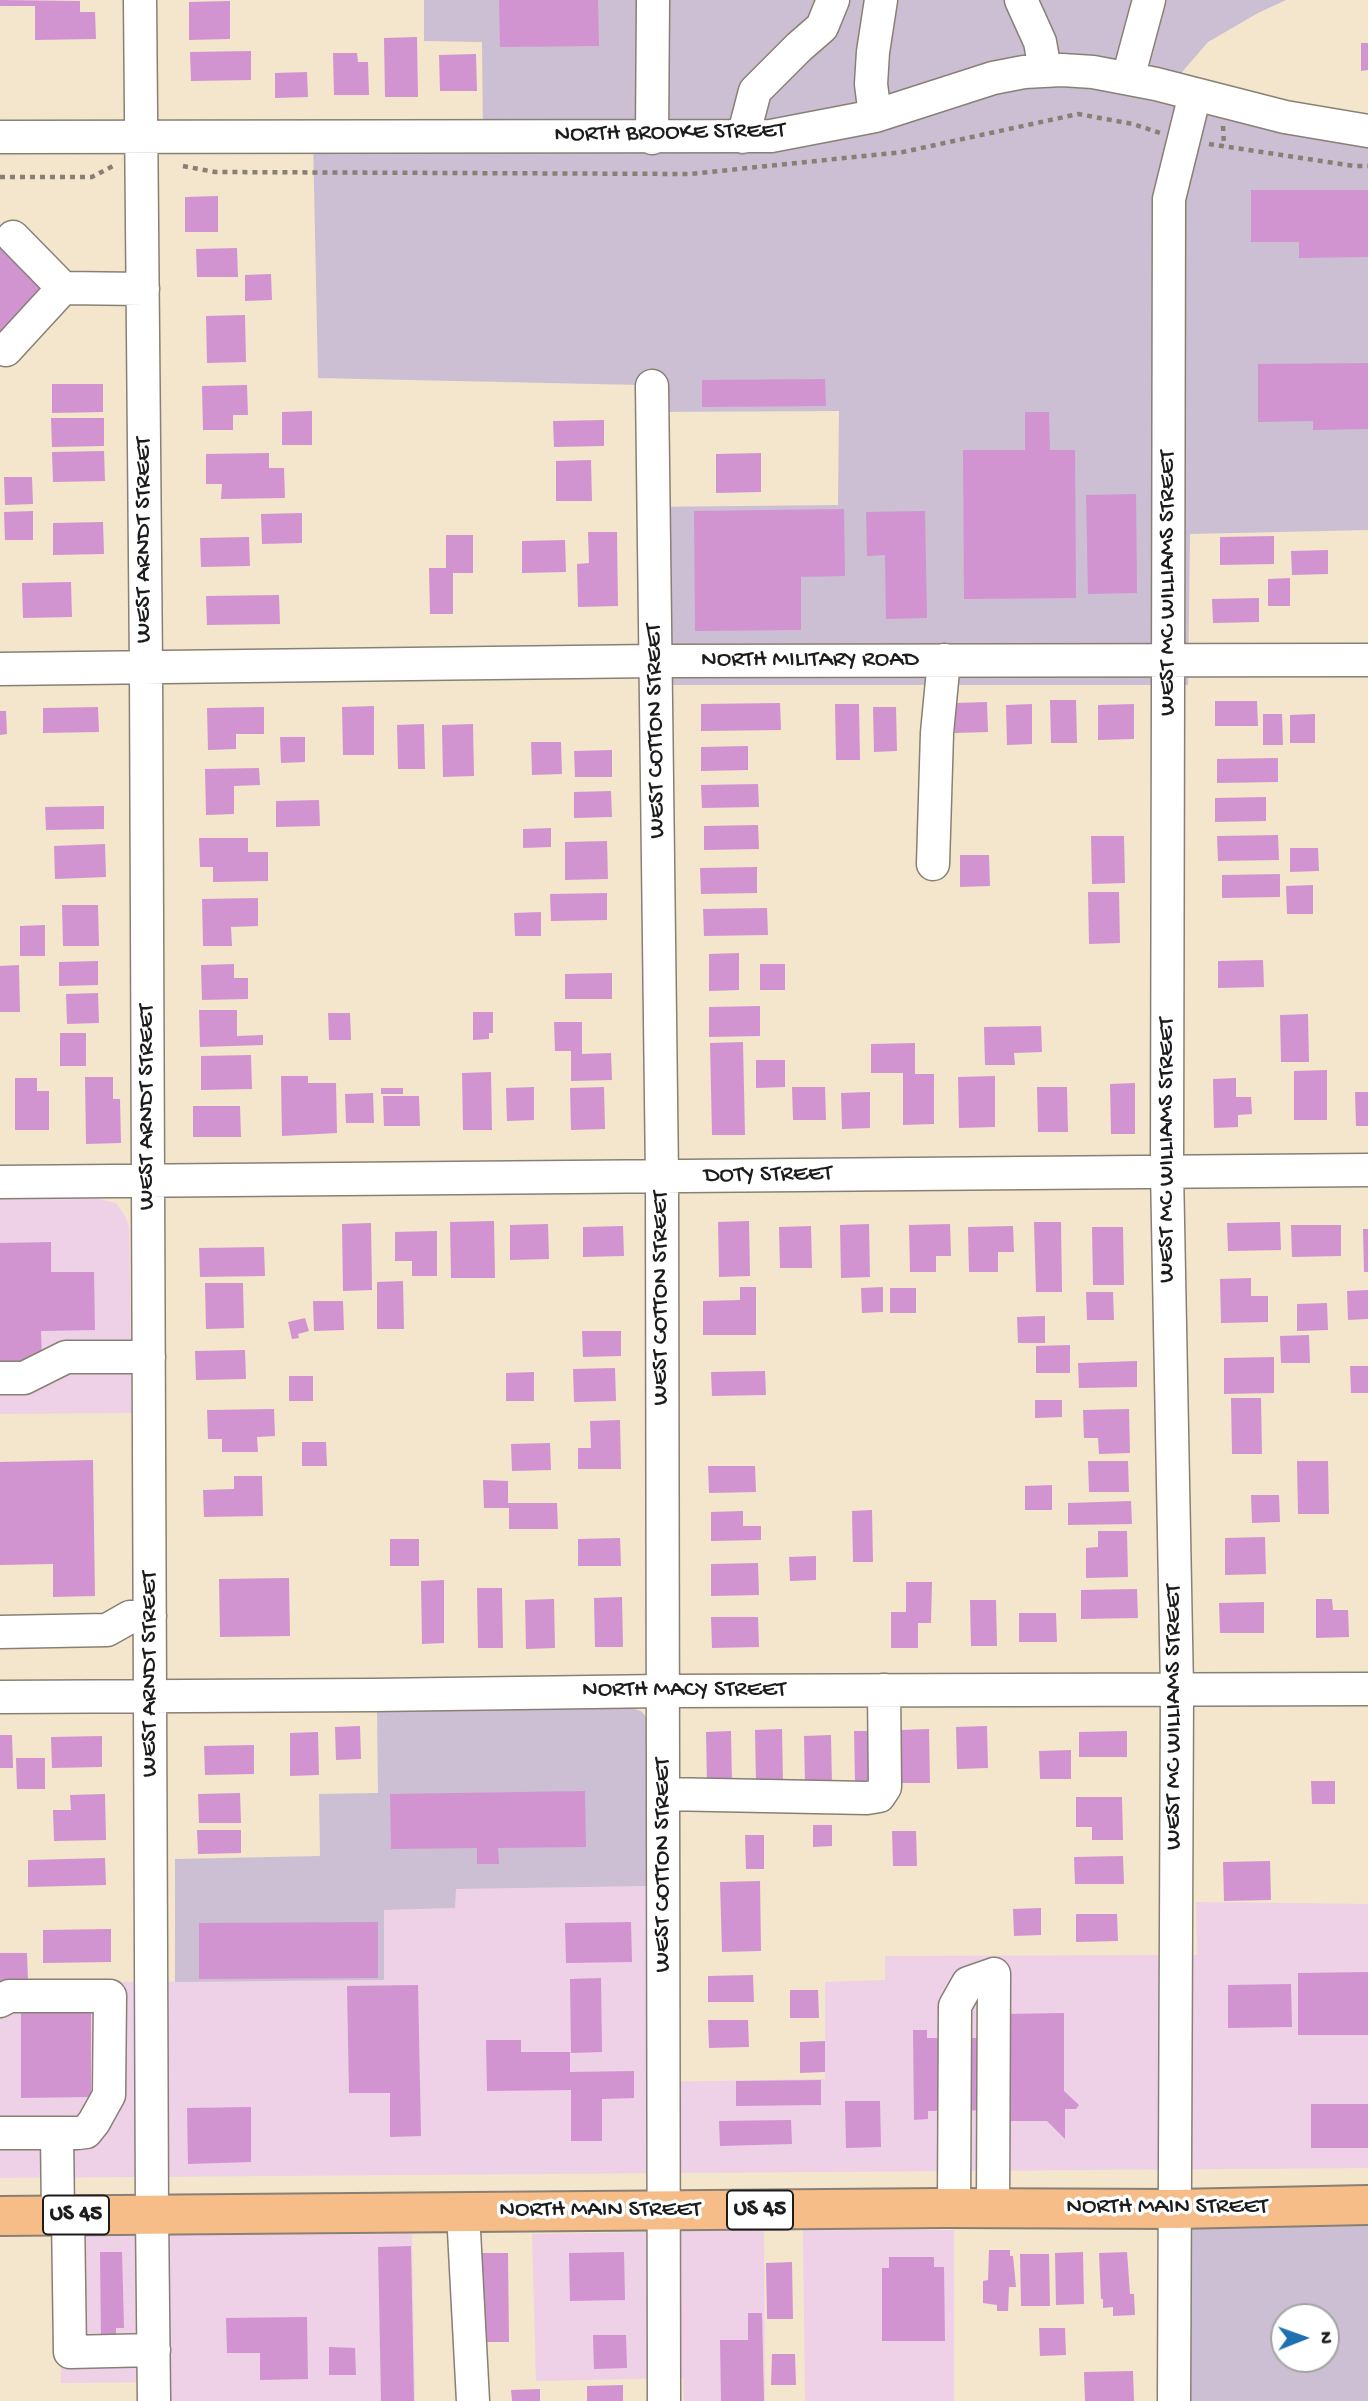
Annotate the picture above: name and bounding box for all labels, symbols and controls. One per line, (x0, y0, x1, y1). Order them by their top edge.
street label: NORTH BROOKE STREET (554, 118, 786, 150)
street label: WEST ARNDT STREET (131, 437, 159, 643)
street label: WEST MC WILLIAMS STREET (1155, 450, 1183, 716)
street label: WEST COTTON STREET (641, 623, 673, 839)
street label: NORTH MILITARY ROAD (701, 647, 919, 675)
street label: WEST ARNDT STREET (134, 1004, 162, 1210)
street label: WEST MC WILLIAMS STREET (1154, 1017, 1182, 1283)
street label: DOTY STREET (704, 1160, 832, 1192)
street label: WEST COTTON STREET (648, 1190, 676, 1406)
street label: WEST ARNDT STREET (137, 1571, 165, 1777)
street label: WEST MC WILLIAMS STREET (1161, 1584, 1189, 1850)
street label: NORTH MACY STREET (582, 1677, 786, 1705)
street label: WEST COTTON STREET (650, 1757, 678, 1973)
road number: US 45 (727, 2190, 793, 2230)
street label: NORTH MAIN STREET (1066, 2194, 1268, 2222)
road number: US 45 (43, 2196, 109, 2234)
street label: NORTH MAIN STREET (499, 2197, 701, 2225)
north arrow (1270, 2303, 1340, 2373)
text: N (1313, 2331, 1336, 2344)

